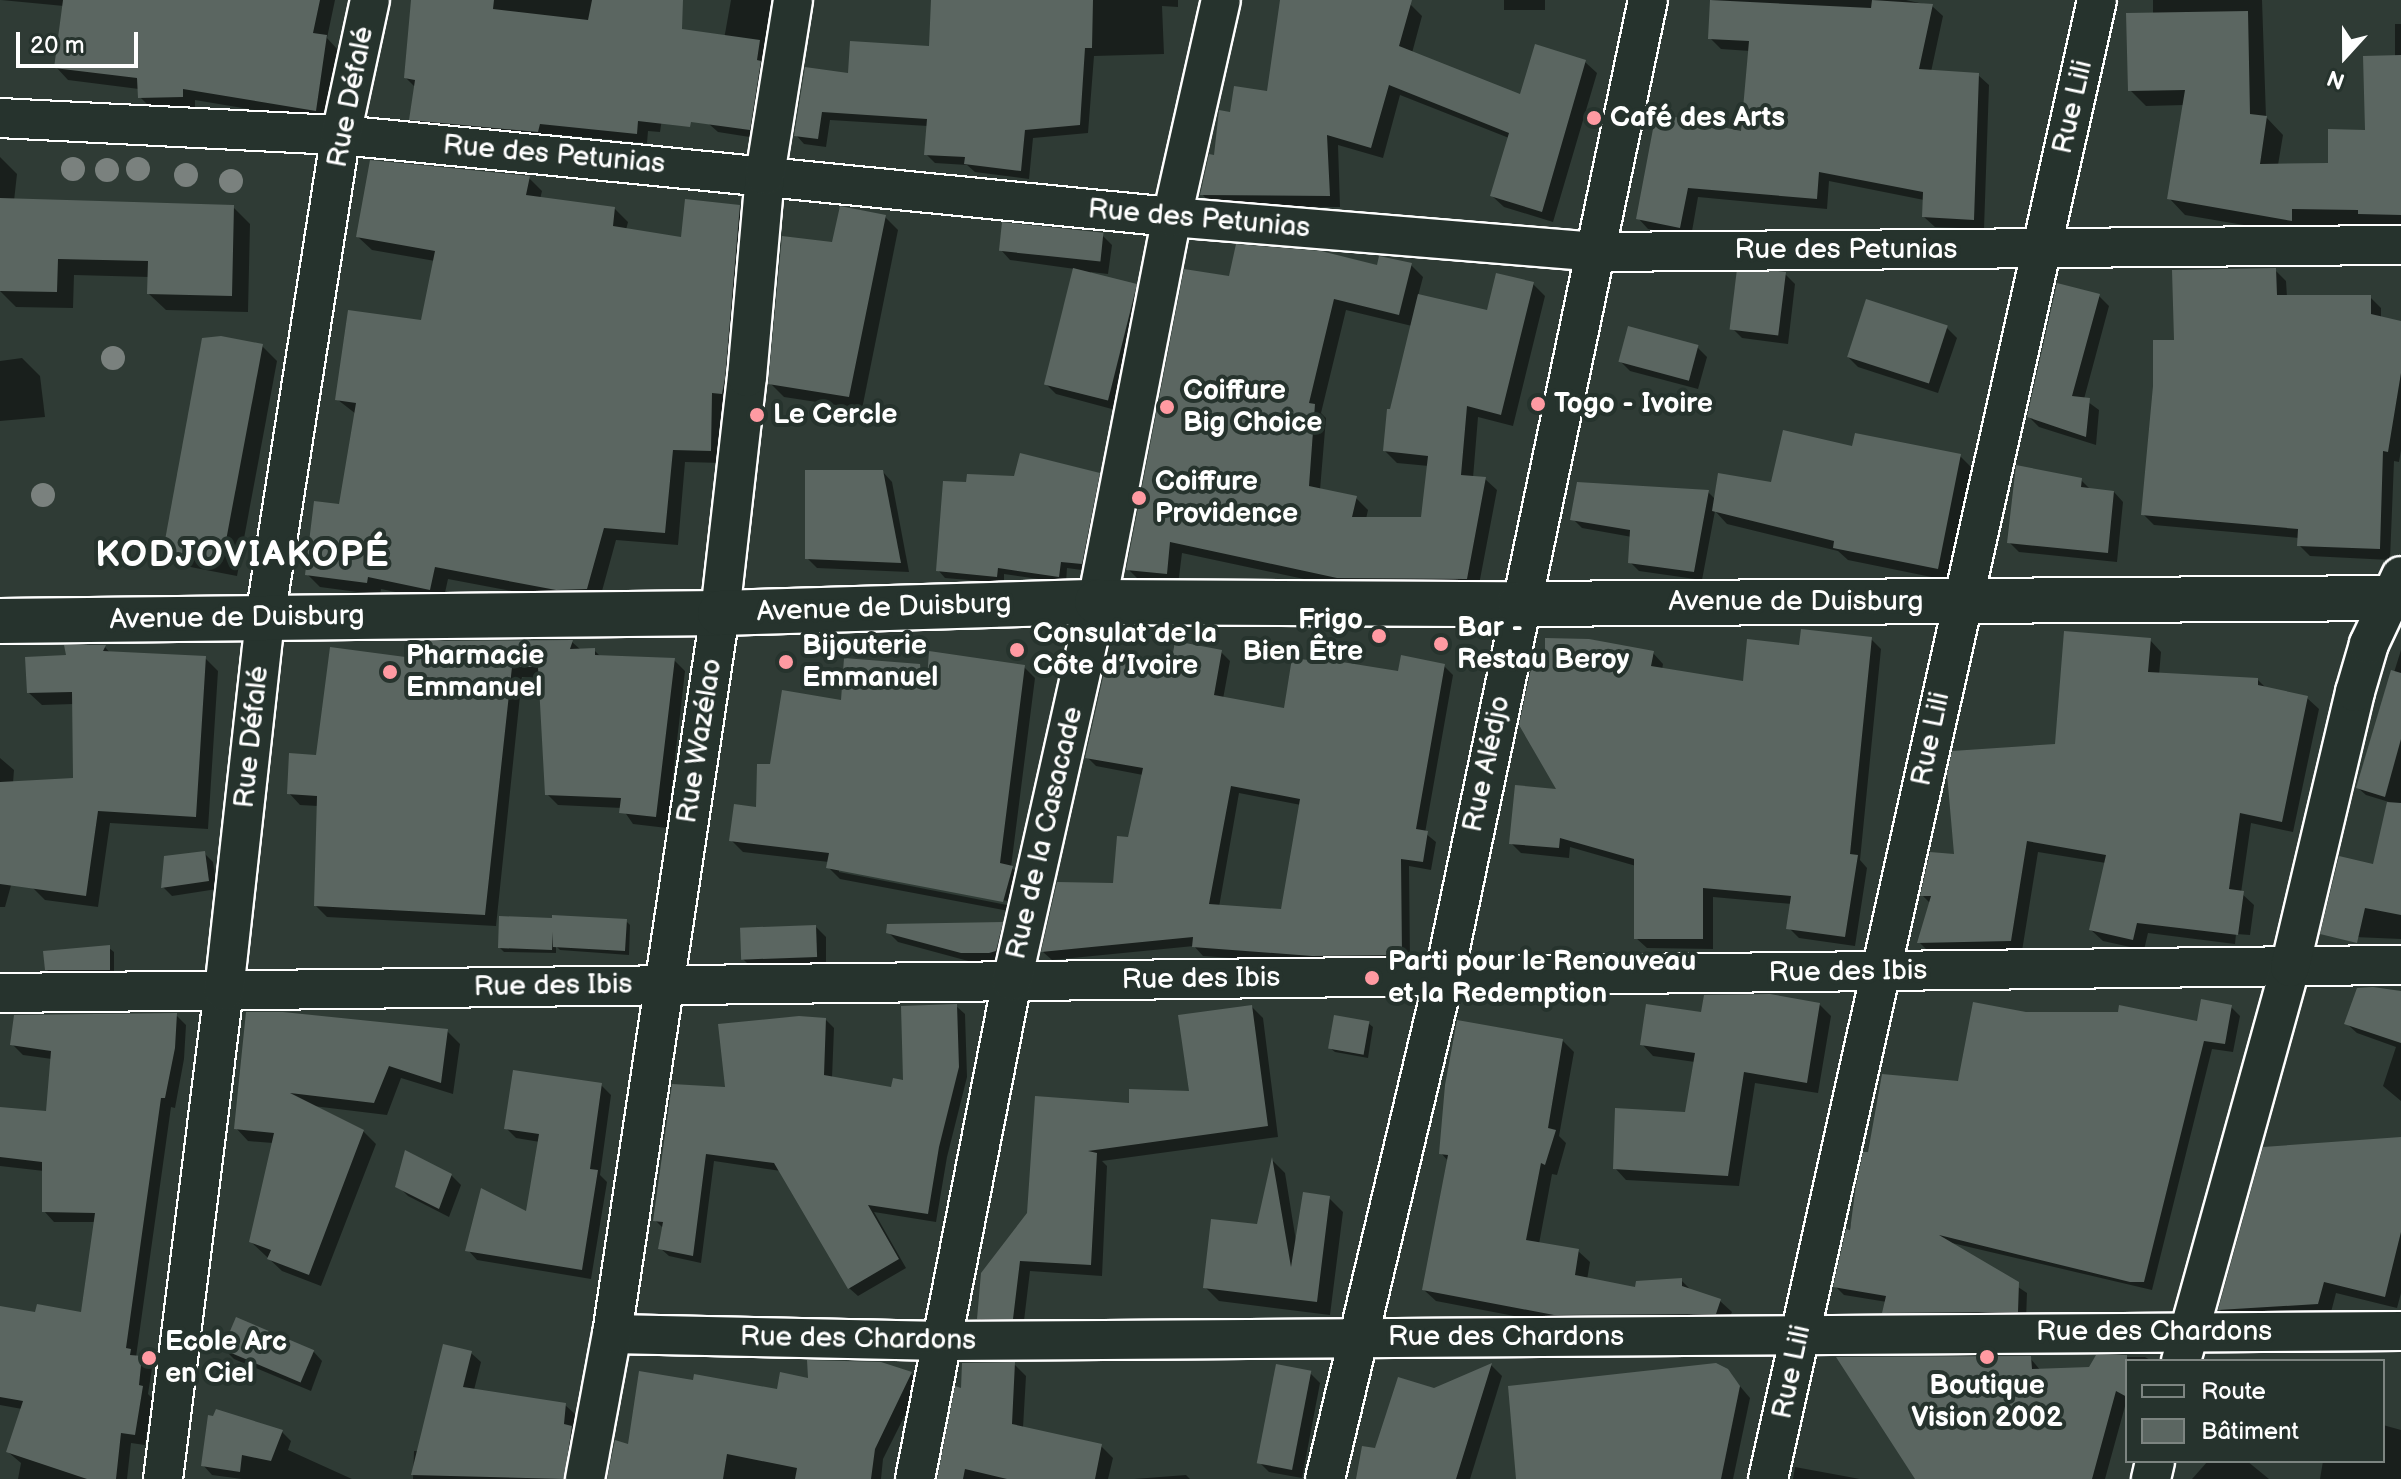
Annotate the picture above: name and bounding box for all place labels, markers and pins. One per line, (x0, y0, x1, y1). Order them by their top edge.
place label: Café des Arts (1610, 101, 1785, 135)
marker: Café des Arts (1585, 109, 1603, 127)
place label: Coiffure Big Choice (1183, 374, 1322, 440)
place label: Togo - Ivoire (1554, 387, 1713, 421)
marker: Togo - Ivoire (1529, 395, 1547, 413)
place label: Le Cercle (773, 398, 897, 432)
marker: Coiffure Big Choice (1158, 398, 1176, 416)
marker: Le Cercle (748, 406, 766, 424)
place label: Coiffure Providence (1155, 465, 1298, 531)
marker: Coiffure Providence (1130, 489, 1148, 507)
place label: Frigo Bien Être (1242, 603, 1363, 669)
place label: Bar - Restau Beroy (1457, 611, 1629, 677)
place label: Consulat de la Côte d’Ivoire (1033, 617, 1217, 683)
marker: Frigo Bien Être (1370, 627, 1388, 645)
place label: Bijouterie Emmanuel (802, 629, 938, 695)
marker: Bar - Restau Beroy (1432, 635, 1450, 653)
place label: Pharmacie Emmanuel (406, 639, 544, 705)
marker: Consulat de la Côte d’Ivoire (1008, 641, 1026, 659)
marker: Bijouterie Emmanuel (777, 653, 795, 671)
marker: Pharmacie Emmanuel (381, 663, 399, 681)
place label: Parti pour le Renouveau et la Redemption (1388, 945, 1696, 1011)
marker: Parti pour le Renouveau et la Redemption (1363, 969, 1381, 987)
place label: Ecole Arc en Ciel (165, 1325, 287, 1391)
marker: Boutique Vision 2002 (1978, 1348, 1996, 1366)
marker: Ecole Arc en Ciel (140, 1349, 158, 1367)
place label: Boutique Vision 2002 (1911, 1369, 2063, 1435)

